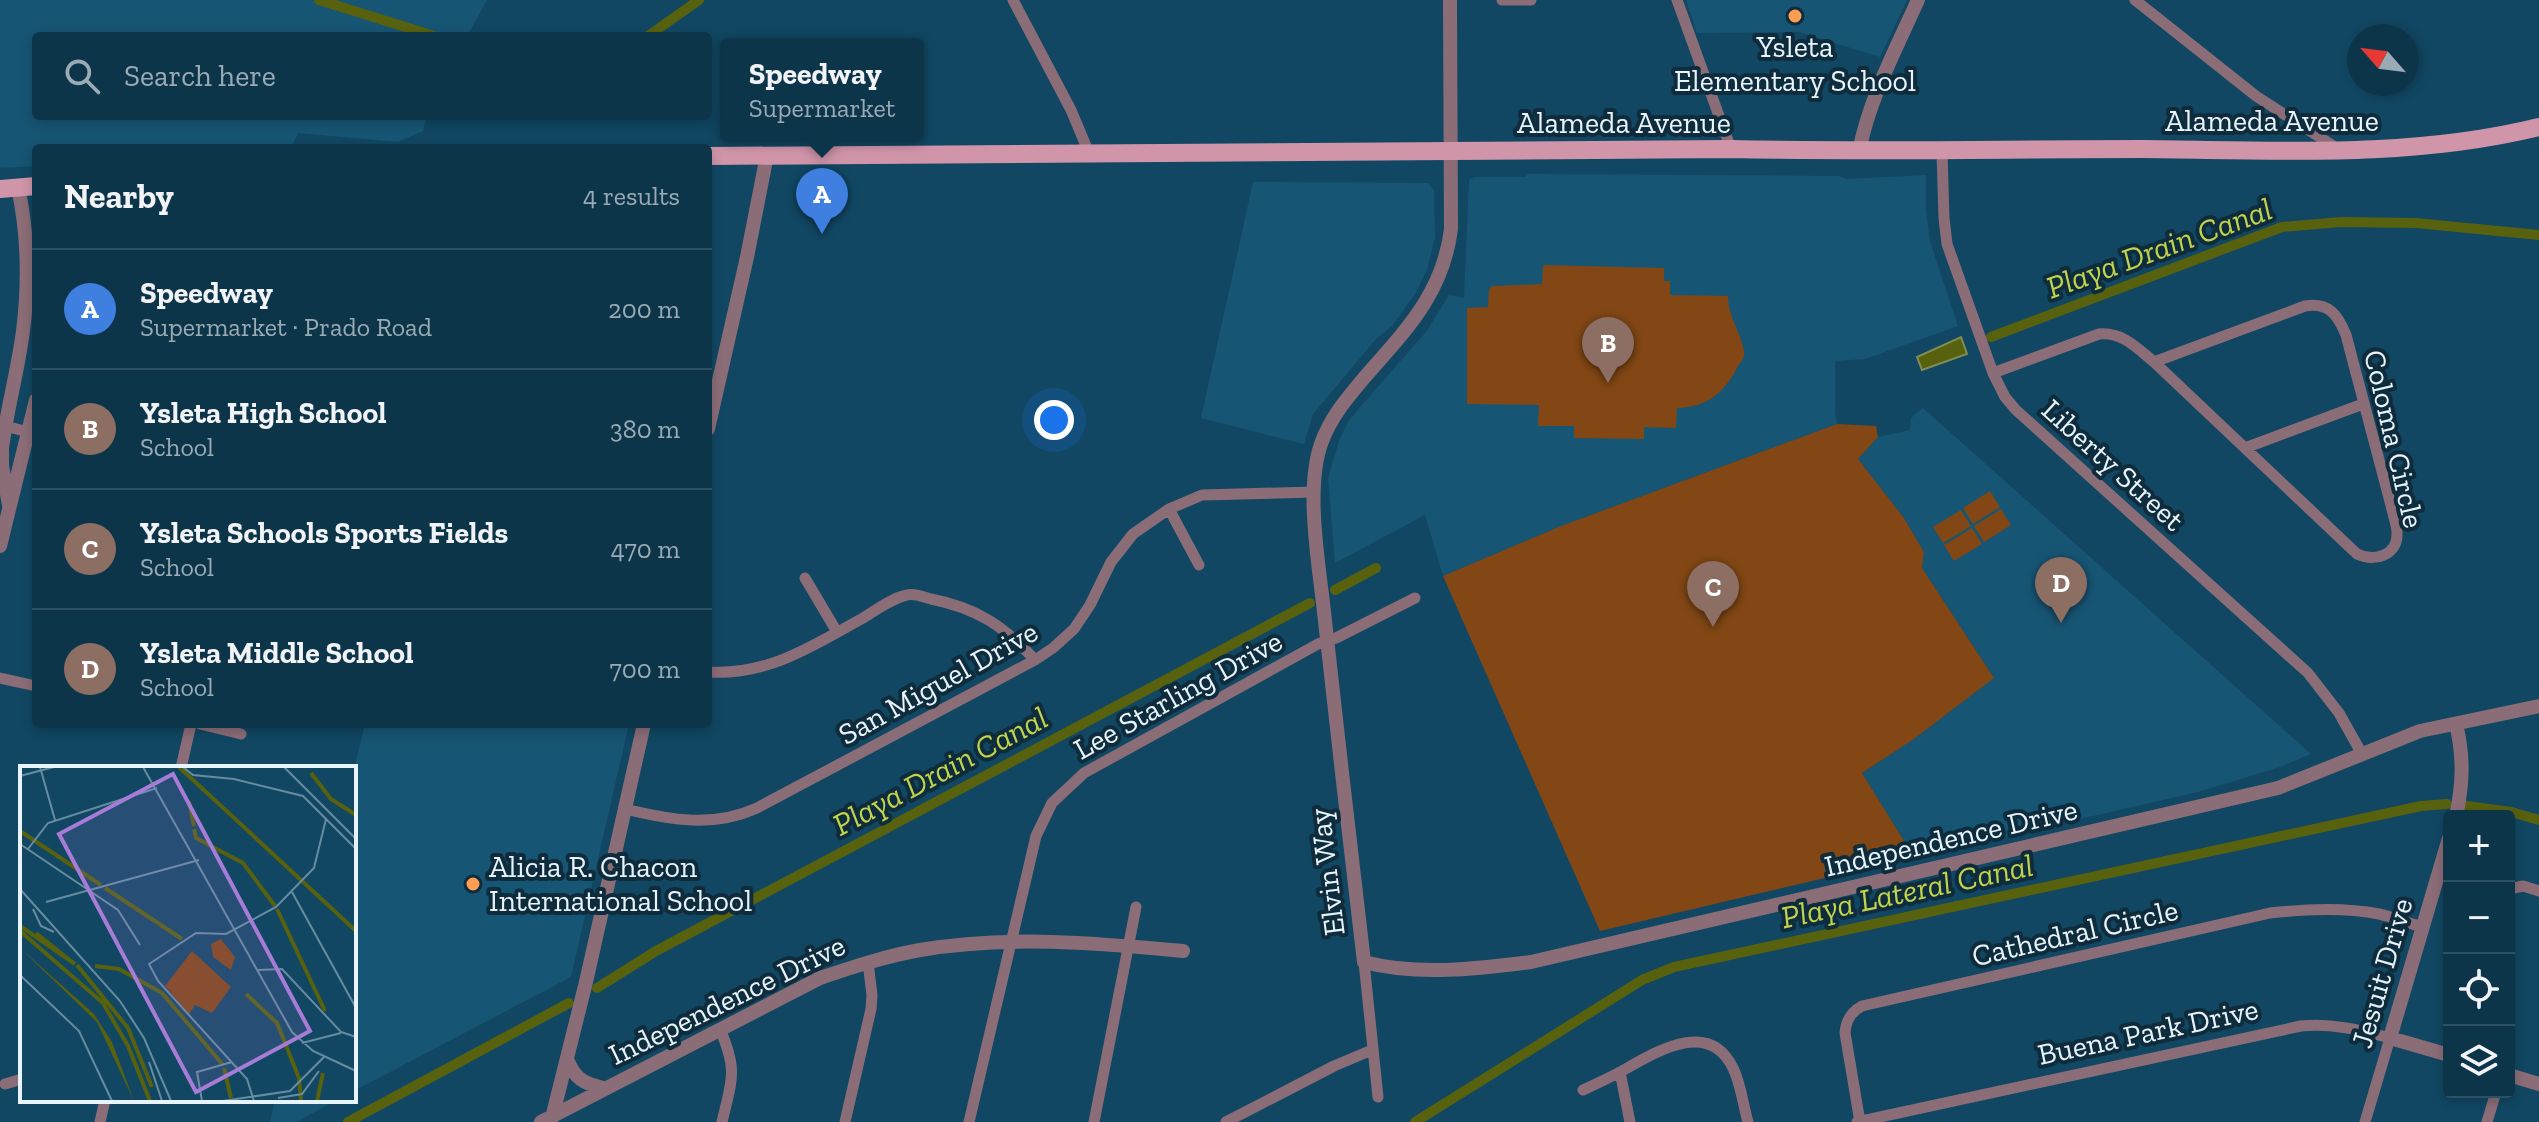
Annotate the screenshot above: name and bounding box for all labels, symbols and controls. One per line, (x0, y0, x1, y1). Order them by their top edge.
marker: Ysleta Elementary School (1786, 7, 1804, 25)
north arrow (2347, 24, 2419, 96)
place label: Ysleta Elementary School (1674, 29, 1916, 99)
search box (32, 32, 712, 120)
popup (720, 38, 924, 142)
icon: search (60, 54, 104, 98)
text: Speedway (749, 56, 882, 92)
text: Search here (124, 58, 276, 94)
text: Supermarket (749, 92, 895, 124)
street label: Alameda Avenue (2165, 103, 2379, 139)
street label: Alameda Avenue (1517, 105, 1731, 141)
pin: A (796, 168, 848, 234)
text: Nearby (64, 176, 174, 217)
text: 4 results (583, 180, 680, 212)
water label: Playa Drain Canal (2041, 190, 2277, 306)
text: Speedway (140, 275, 273, 311)
text: A (81, 293, 99, 325)
text: 200 m (608, 293, 680, 325)
text: Supermarket · Prado Road (140, 311, 432, 343)
pin: B (1582, 317, 1634, 383)
street label: Coloma Circle (2356, 346, 2432, 532)
street label: Liberty Street (2034, 392, 2192, 538)
text: Ysleta High School (140, 395, 387, 431)
your location (1034, 400, 1074, 440)
text: B (82, 413, 98, 445)
text: 380 m (610, 413, 680, 445)
text: School (140, 431, 214, 463)
text: Ysleta Schools Sports Fields (140, 515, 508, 551)
text: C (82, 533, 98, 565)
text: 470 m (611, 533, 680, 565)
text: School (140, 551, 214, 583)
pin: D (2035, 557, 2087, 623)
pin: C (1687, 561, 1739, 627)
street label: San Miguel Drive (832, 613, 1044, 753)
street label: Lee Starling Drive (1067, 623, 1289, 767)
text: Ysleta Middle School (140, 635, 414, 671)
text: D (81, 653, 99, 685)
text: 700 m (609, 653, 680, 685)
text: School (140, 671, 214, 703)
water label: Playa Drain Canal (826, 698, 1054, 844)
inset map (20, 766, 356, 1102)
street label: Independence Drive (1821, 791, 2081, 885)
street label: Elvin Way (1301, 806, 1353, 938)
map controls (2443, 810, 2515, 1098)
button: + (2443, 810, 2515, 882)
water label: Playa Lateral Canal (1778, 846, 2036, 936)
place label: Alicia R. Chacon International School (489, 849, 752, 919)
marker: Alicia R. Chacon International School (464, 875, 482, 893)
button: − (2443, 882, 2515, 954)
street label: Cathedral Circle (1968, 892, 2182, 974)
street label: Jesuit Drive (2343, 894, 2421, 1052)
street label: Independence Drive (603, 927, 851, 1073)
button: locate (2443, 954, 2515, 1026)
street label: Buena Park Drive (2034, 991, 2262, 1073)
button: layers (2443, 1026, 2515, 1098)

